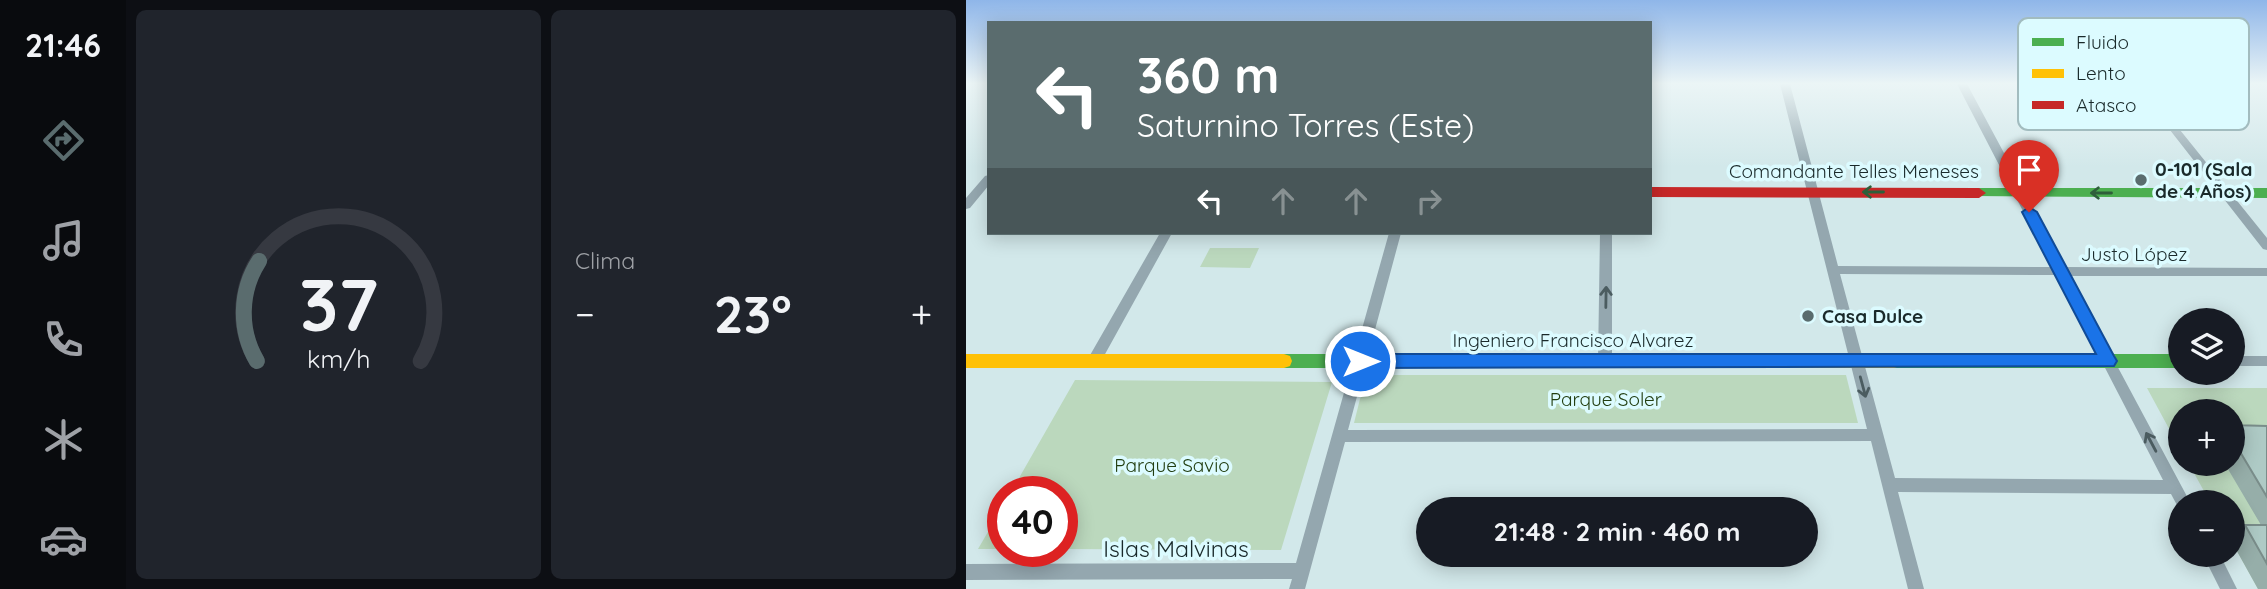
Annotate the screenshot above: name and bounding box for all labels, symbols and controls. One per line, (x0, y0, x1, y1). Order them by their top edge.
legend (2018, 18, 2249, 130)
text: 21:46 (25, 25, 101, 65)
text: Fluido (2076, 30, 2129, 54)
text: 360 m (1137, 44, 1279, 105)
icon: left (1022, 49, 1113, 140)
text: Lento (2076, 61, 2126, 85)
text: Atasco (2076, 93, 2136, 117)
text: Saturnino Torres (Este) (1137, 105, 1474, 145)
icon: directions (39, 116, 88, 165)
pin (1999, 140, 2059, 212)
icon: arrive (2010, 151, 2048, 189)
place label: 0-101 (Sala de 4 Años) (2155, 157, 2252, 203)
street label: Comandante Telles Meneses (1729, 159, 1979, 183)
marker: 0-101 (Sala de 4 Años) (2133, 172, 2149, 188)
icon: left (1191, 182, 1229, 220)
icon: ahead (1264, 182, 1302, 220)
icon: ahead (1337, 182, 1375, 220)
icon: right (1410, 182, 1448, 220)
one-way arrow (1862, 185, 1885, 199)
one-way arrow (2090, 186, 2113, 200)
icon: music (39, 216, 88, 265)
street label: Justo López (2081, 242, 2187, 266)
text: Clima (575, 246, 635, 275)
text: 37 (299, 258, 378, 349)
text: 23° (714, 281, 792, 346)
one-way arrow (1599, 286, 1612, 309)
text: − (575, 290, 595, 338)
text: + (911, 290, 932, 338)
place label: Casa Dulce (1822, 304, 1923, 328)
marker: Casa Dulce (1800, 308, 1816, 324)
map controls (2168, 308, 2245, 567)
button: layers (2168, 308, 2245, 385)
icon: phone (39, 315, 88, 364)
position arrow (1323, 324, 1397, 398)
street label: Ingeniero Francisco Alvarez (1452, 328, 1694, 352)
text: km/h (307, 342, 370, 373)
one-way arrow (1858, 376, 1871, 398)
park label: Parque Soler (1550, 387, 1663, 411)
button: + (2168, 399, 2245, 476)
icon: climate (39, 415, 88, 464)
one-way arrow (2144, 432, 2157, 453)
park label: Parque Savio (1114, 453, 1230, 477)
speed limit sign: 40 (987, 476, 1078, 567)
button: − (2168, 490, 2245, 567)
icon: car (39, 515, 88, 564)
text: 21:48 · 2 min · 460 m (1494, 515, 1740, 548)
street label: Islas Malvinas (1103, 534, 1249, 563)

